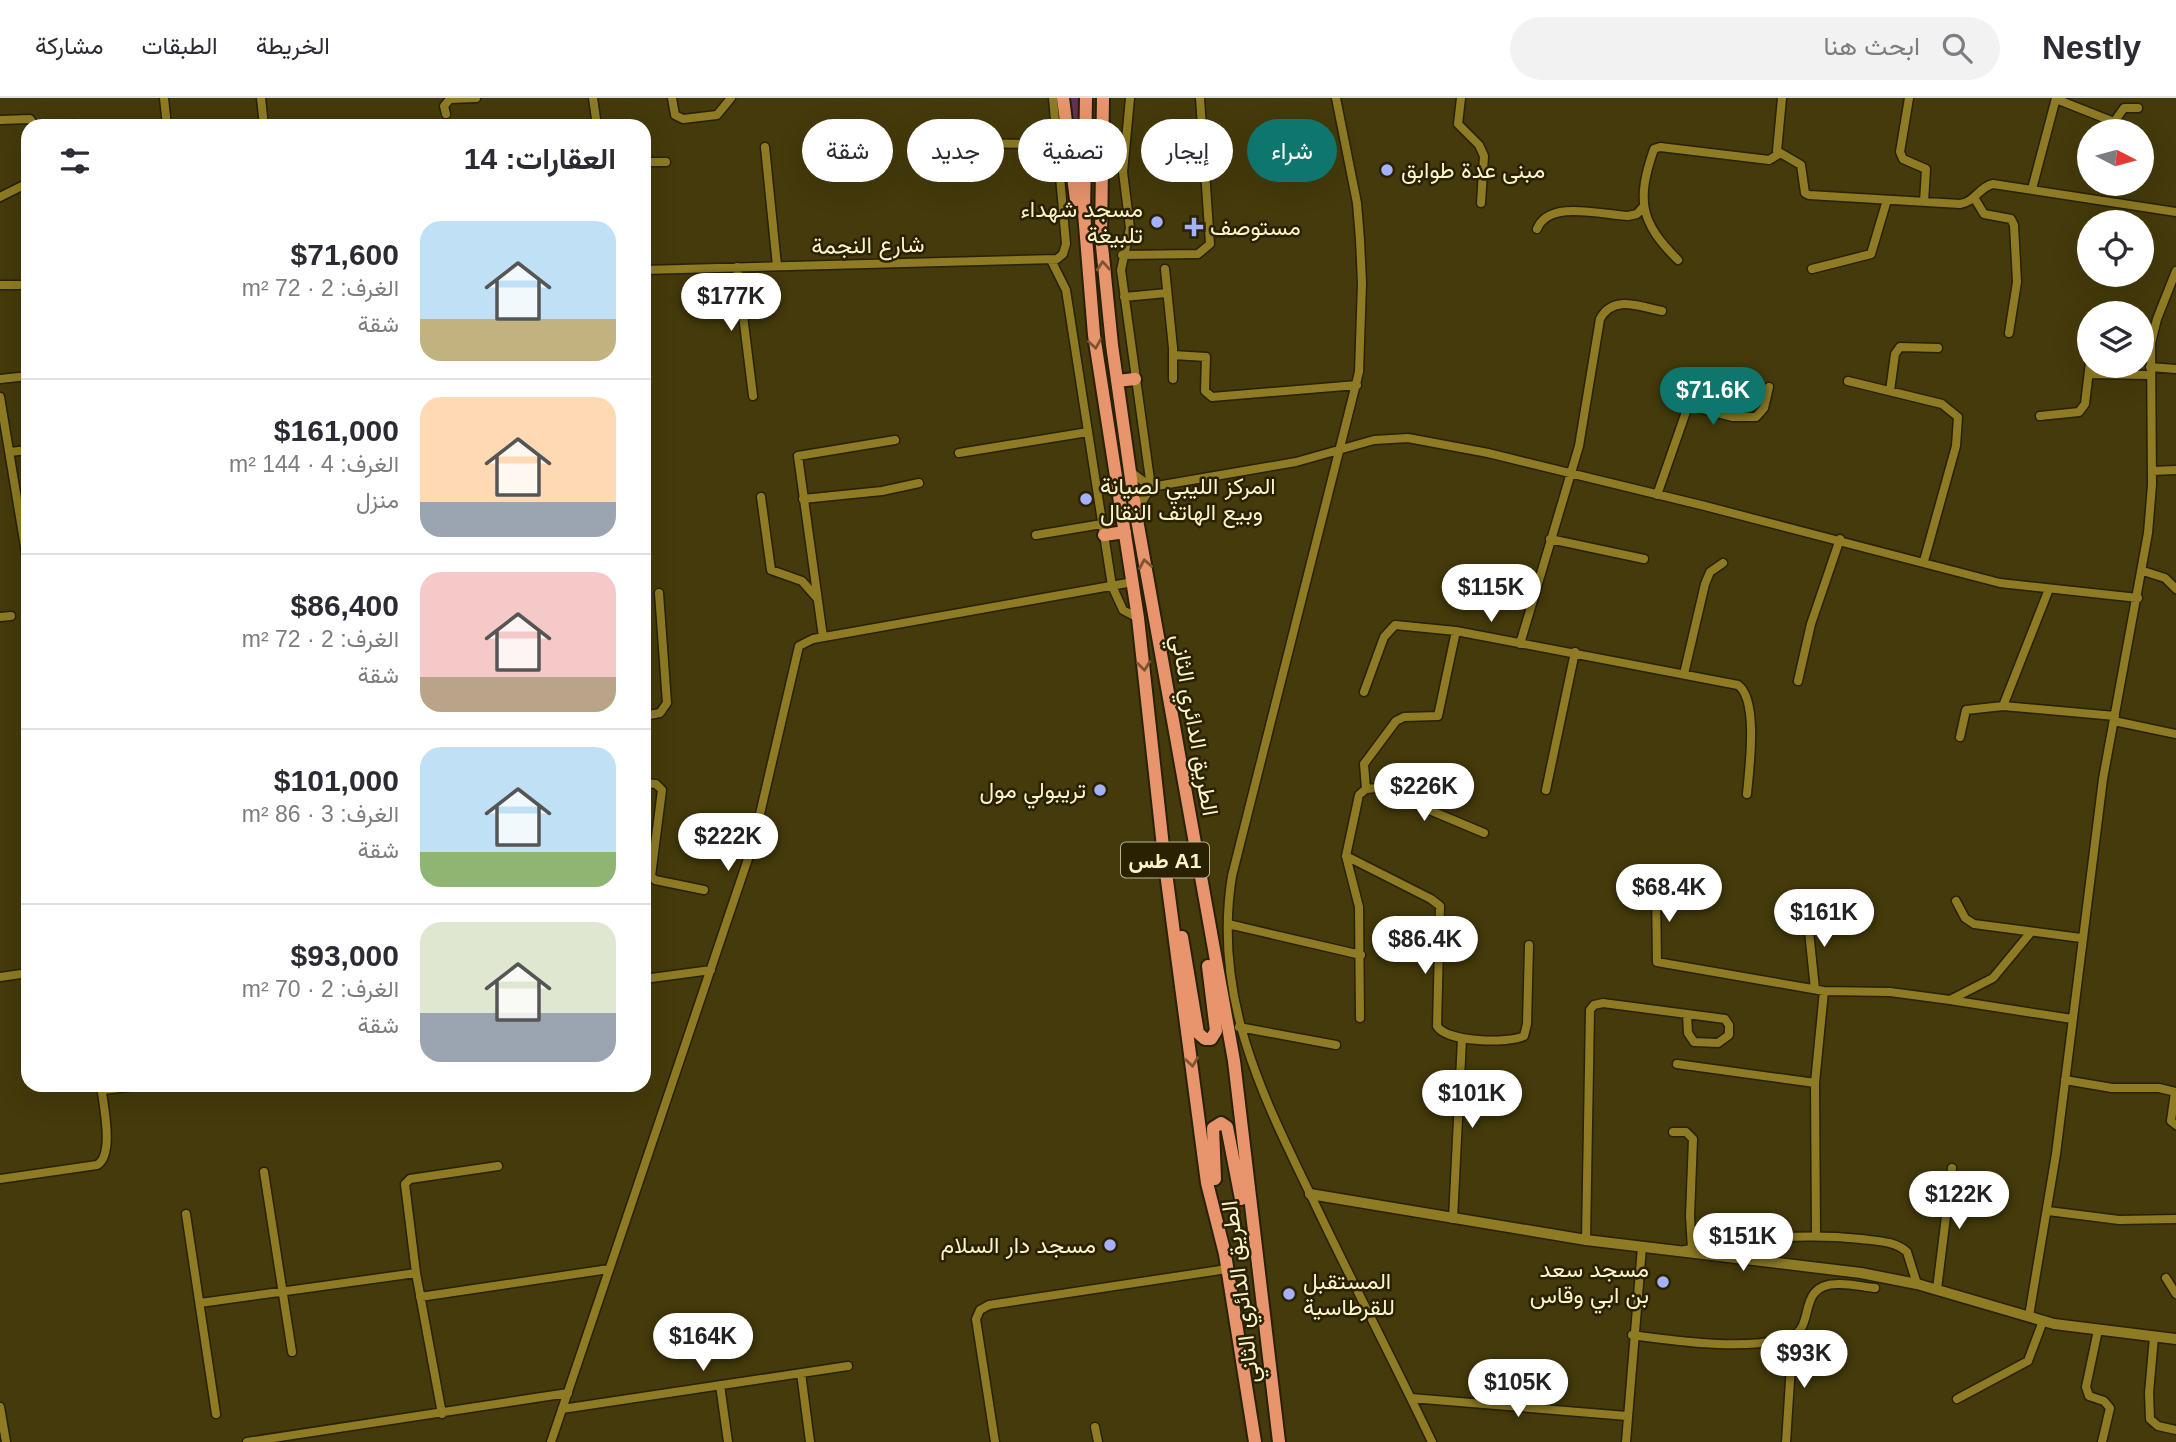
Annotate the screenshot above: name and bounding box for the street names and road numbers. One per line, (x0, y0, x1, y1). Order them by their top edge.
street label: شارع النجمة (811, 231, 925, 262)
street label: الطريق الدائري الثاني (1160, 632, 1224, 819)
road number: طس A1 (1121, 842, 1209, 878)
street label: الطريق الدائري الثاني (1216, 1198, 1270, 1385)

